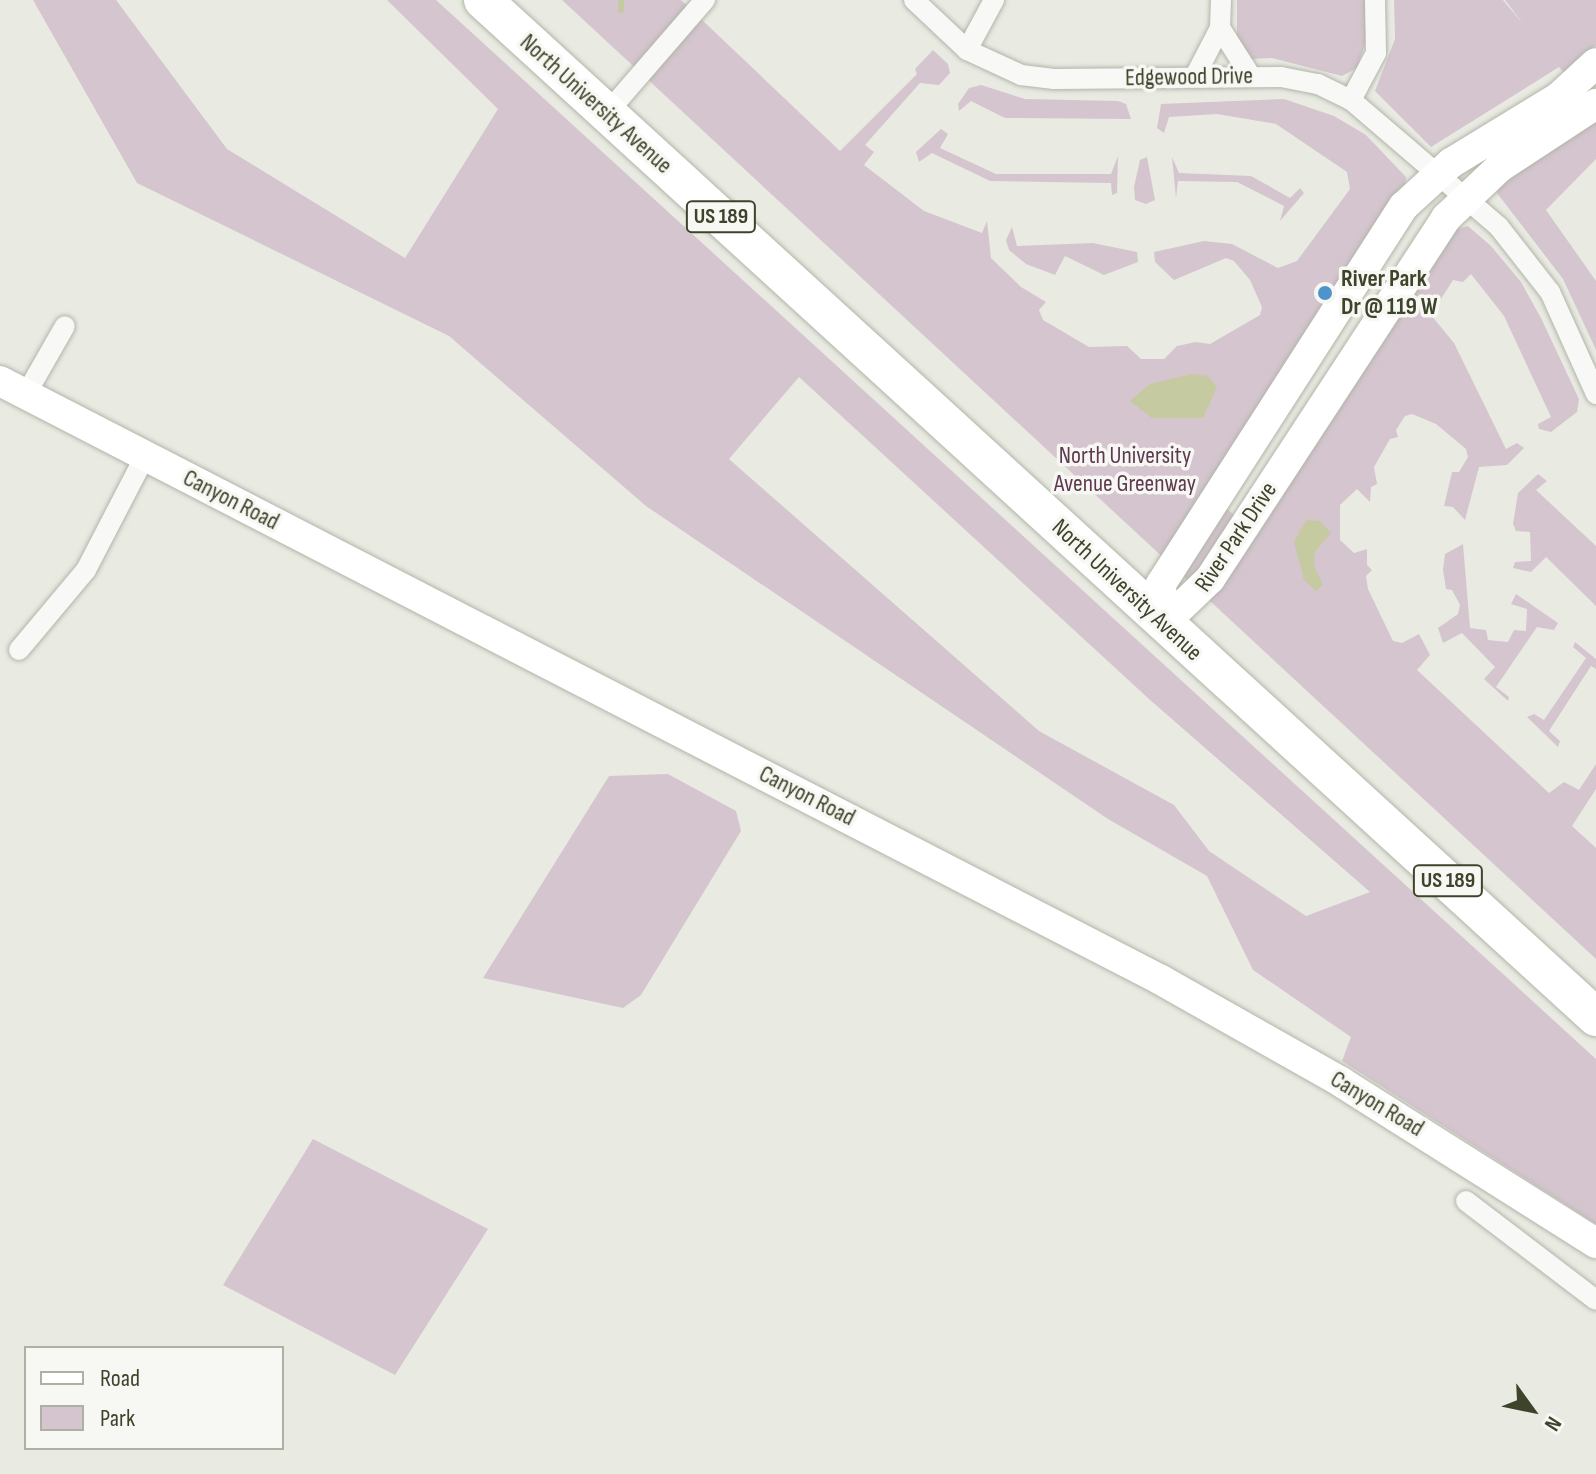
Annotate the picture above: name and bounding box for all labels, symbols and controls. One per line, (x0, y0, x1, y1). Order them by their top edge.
street label: North University Avenue (514, 28, 678, 180)
street label: Edgewood Drive (1125, 61, 1253, 93)
road number: US 189 (685, 199, 757, 235)
place label: River Park Dr @ 119 W (1341, 265, 1437, 321)
marker: River Park Dr @ 119 W (1316, 284, 1334, 302)
park label: North University Avenue Greenway (1054, 442, 1196, 498)
street label: Canyon Road (178, 464, 284, 536)
street label: River Park Drive (1189, 477, 1283, 597)
street label: North University Avenue (1046, 513, 1208, 667)
street label: Canyon Road (754, 760, 860, 832)
road number: US 189 (1412, 863, 1484, 899)
street label: Canyon Road (1325, 1065, 1429, 1143)
legend (24, 1346, 284, 1450)
text: Road (100, 1364, 140, 1393)
north arrow (1492, 1370, 1572, 1450)
text: Park (100, 1404, 135, 1433)
text: N (1538, 1411, 1567, 1436)

